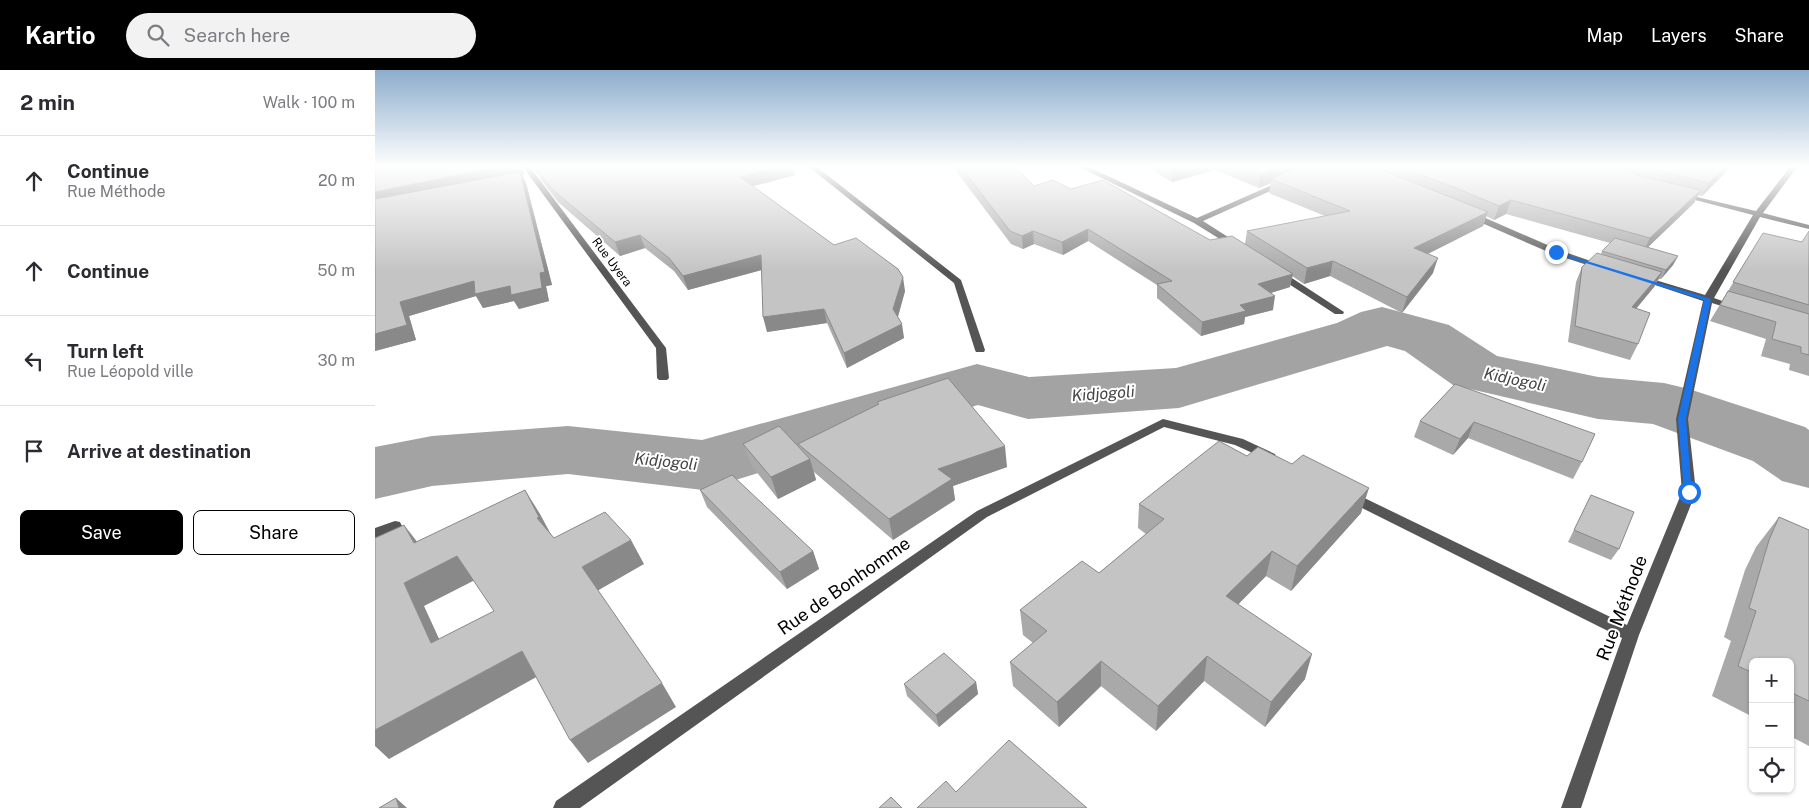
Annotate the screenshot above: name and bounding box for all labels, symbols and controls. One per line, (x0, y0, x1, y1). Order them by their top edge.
search box (126, 13, 476, 58)
text: Kartio (25, 21, 96, 49)
icon: search (144, 21, 172, 49)
text: Search here (184, 24, 290, 46)
text: Map (1587, 25, 1623, 46)
text: Layers (1651, 25, 1707, 46)
text: Share (1735, 25, 1784, 46)
text: 2 min (20, 90, 75, 115)
text: Walk · 100 m (263, 93, 355, 112)
text: Continue (67, 160, 149, 182)
icon: ahead (20, 167, 48, 195)
text: 20 m (318, 171, 355, 190)
text: Rue Méthode (67, 182, 166, 201)
street label: Rue Uyera (589, 235, 635, 289)
route end (1545, 241, 1568, 264)
icon: ahead (20, 257, 48, 285)
text: Continue (67, 260, 149, 282)
text: 50 m (317, 261, 355, 280)
text: Turn left (67, 340, 144, 362)
icon: left (20, 347, 48, 375)
text: 30 m (318, 351, 355, 370)
text: Rue Léopold ville (67, 362, 193, 381)
water label: Kidjogoli (1482, 364, 1548, 395)
water label: Kidjogoli (1071, 382, 1135, 405)
icon: arrive (20, 437, 48, 465)
text: Arrive at destination (67, 440, 251, 462)
water label: Kidjogoli (634, 449, 698, 474)
route start (1678, 481, 1701, 504)
button: Save (20, 510, 183, 555)
button: Share (193, 510, 355, 555)
street label: Rue de Bonhomme (774, 532, 914, 639)
street label: Rue Méthode (1592, 552, 1651, 663)
map controls (1749, 658, 1794, 793)
button: + (1749, 658, 1794, 703)
button: − (1749, 703, 1794, 748)
button: locate (1749, 748, 1794, 793)

